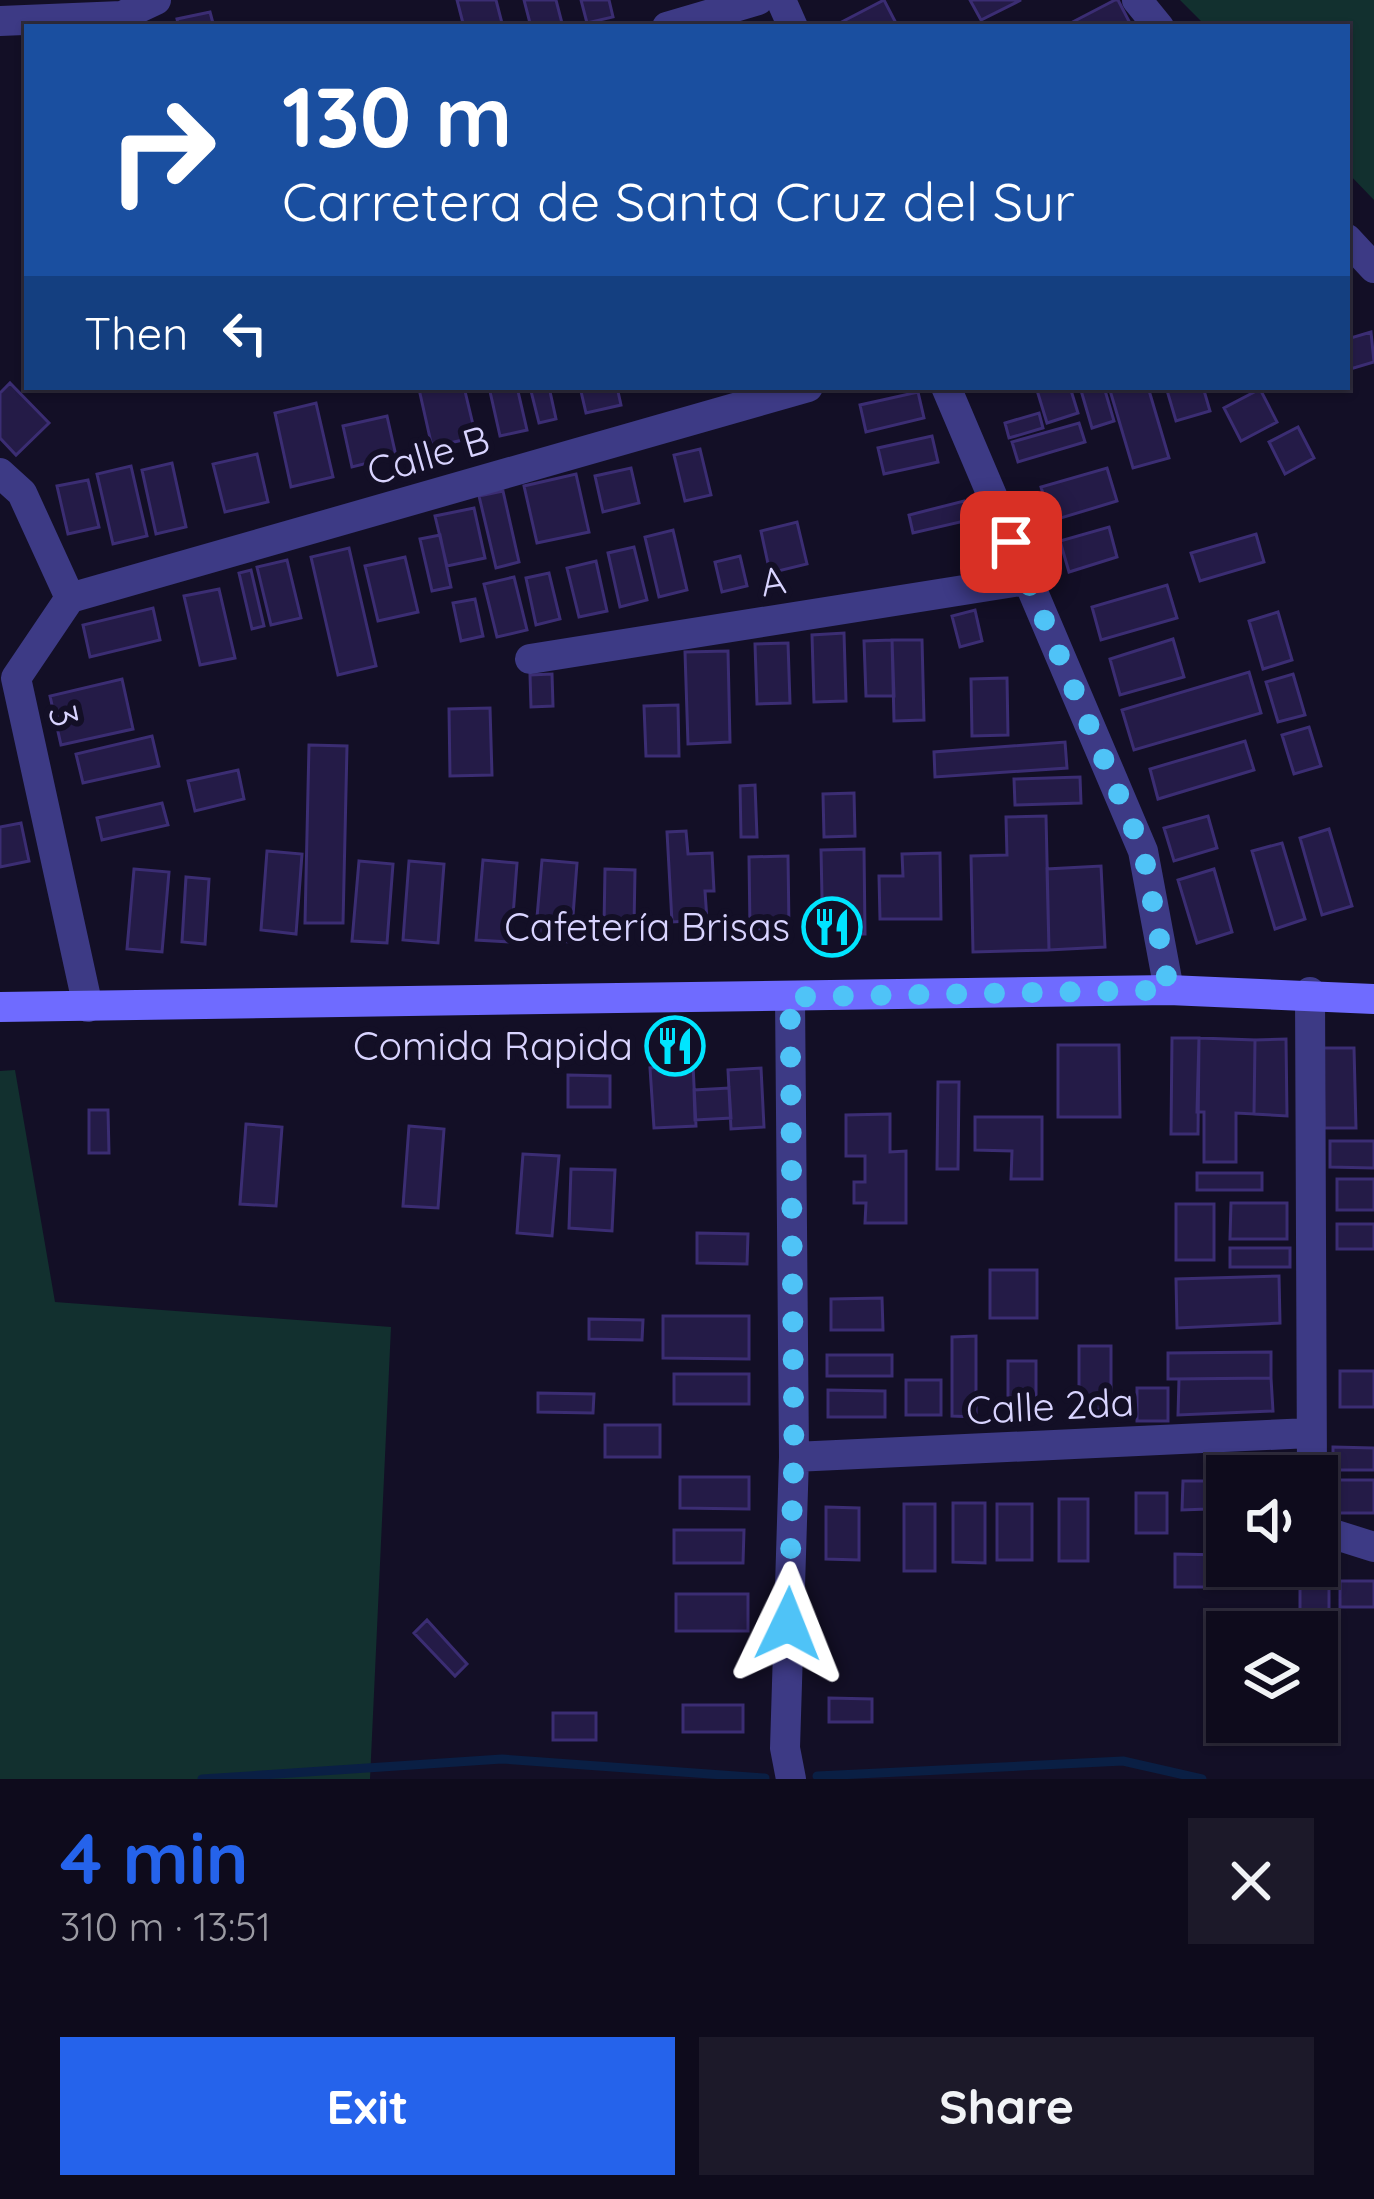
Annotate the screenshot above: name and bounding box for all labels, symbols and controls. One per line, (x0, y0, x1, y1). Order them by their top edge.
text: 130 m (282, 63, 512, 168)
icon: right (84, 72, 240, 228)
text: Carretera de Santa Cruz del Sur (282, 167, 1075, 235)
icon: left (212, 300, 278, 366)
text: Then (84, 305, 188, 361)
street label: Calle B (361, 414, 495, 495)
pin (960, 491, 1062, 593)
icon: arrive (978, 509, 1044, 575)
street label: A (757, 554, 789, 607)
street label: 3 (38, 701, 91, 731)
restaurant icon: Cafetería Brisas (801, 896, 863, 958)
place label: Cafetería Brisas (504, 902, 790, 951)
restaurant icon: Comida Rapida (644, 1015, 706, 1077)
place label: Comida Rapida (353, 1021, 633, 1070)
street label: Calle 2da (965, 1377, 1135, 1434)
map controls (1206, 1455, 1338, 1743)
button: sound (1206, 1455, 1338, 1587)
position arrow (725, 1561, 851, 1687)
button: layers (1206, 1611, 1338, 1743)
text: 4 min (60, 1812, 249, 1902)
button: close (1188, 1818, 1314, 1944)
text: 310 m · 13:51 (60, 1902, 271, 1951)
button: Exit (60, 2037, 675, 2175)
button: Share (699, 2037, 1314, 2175)

